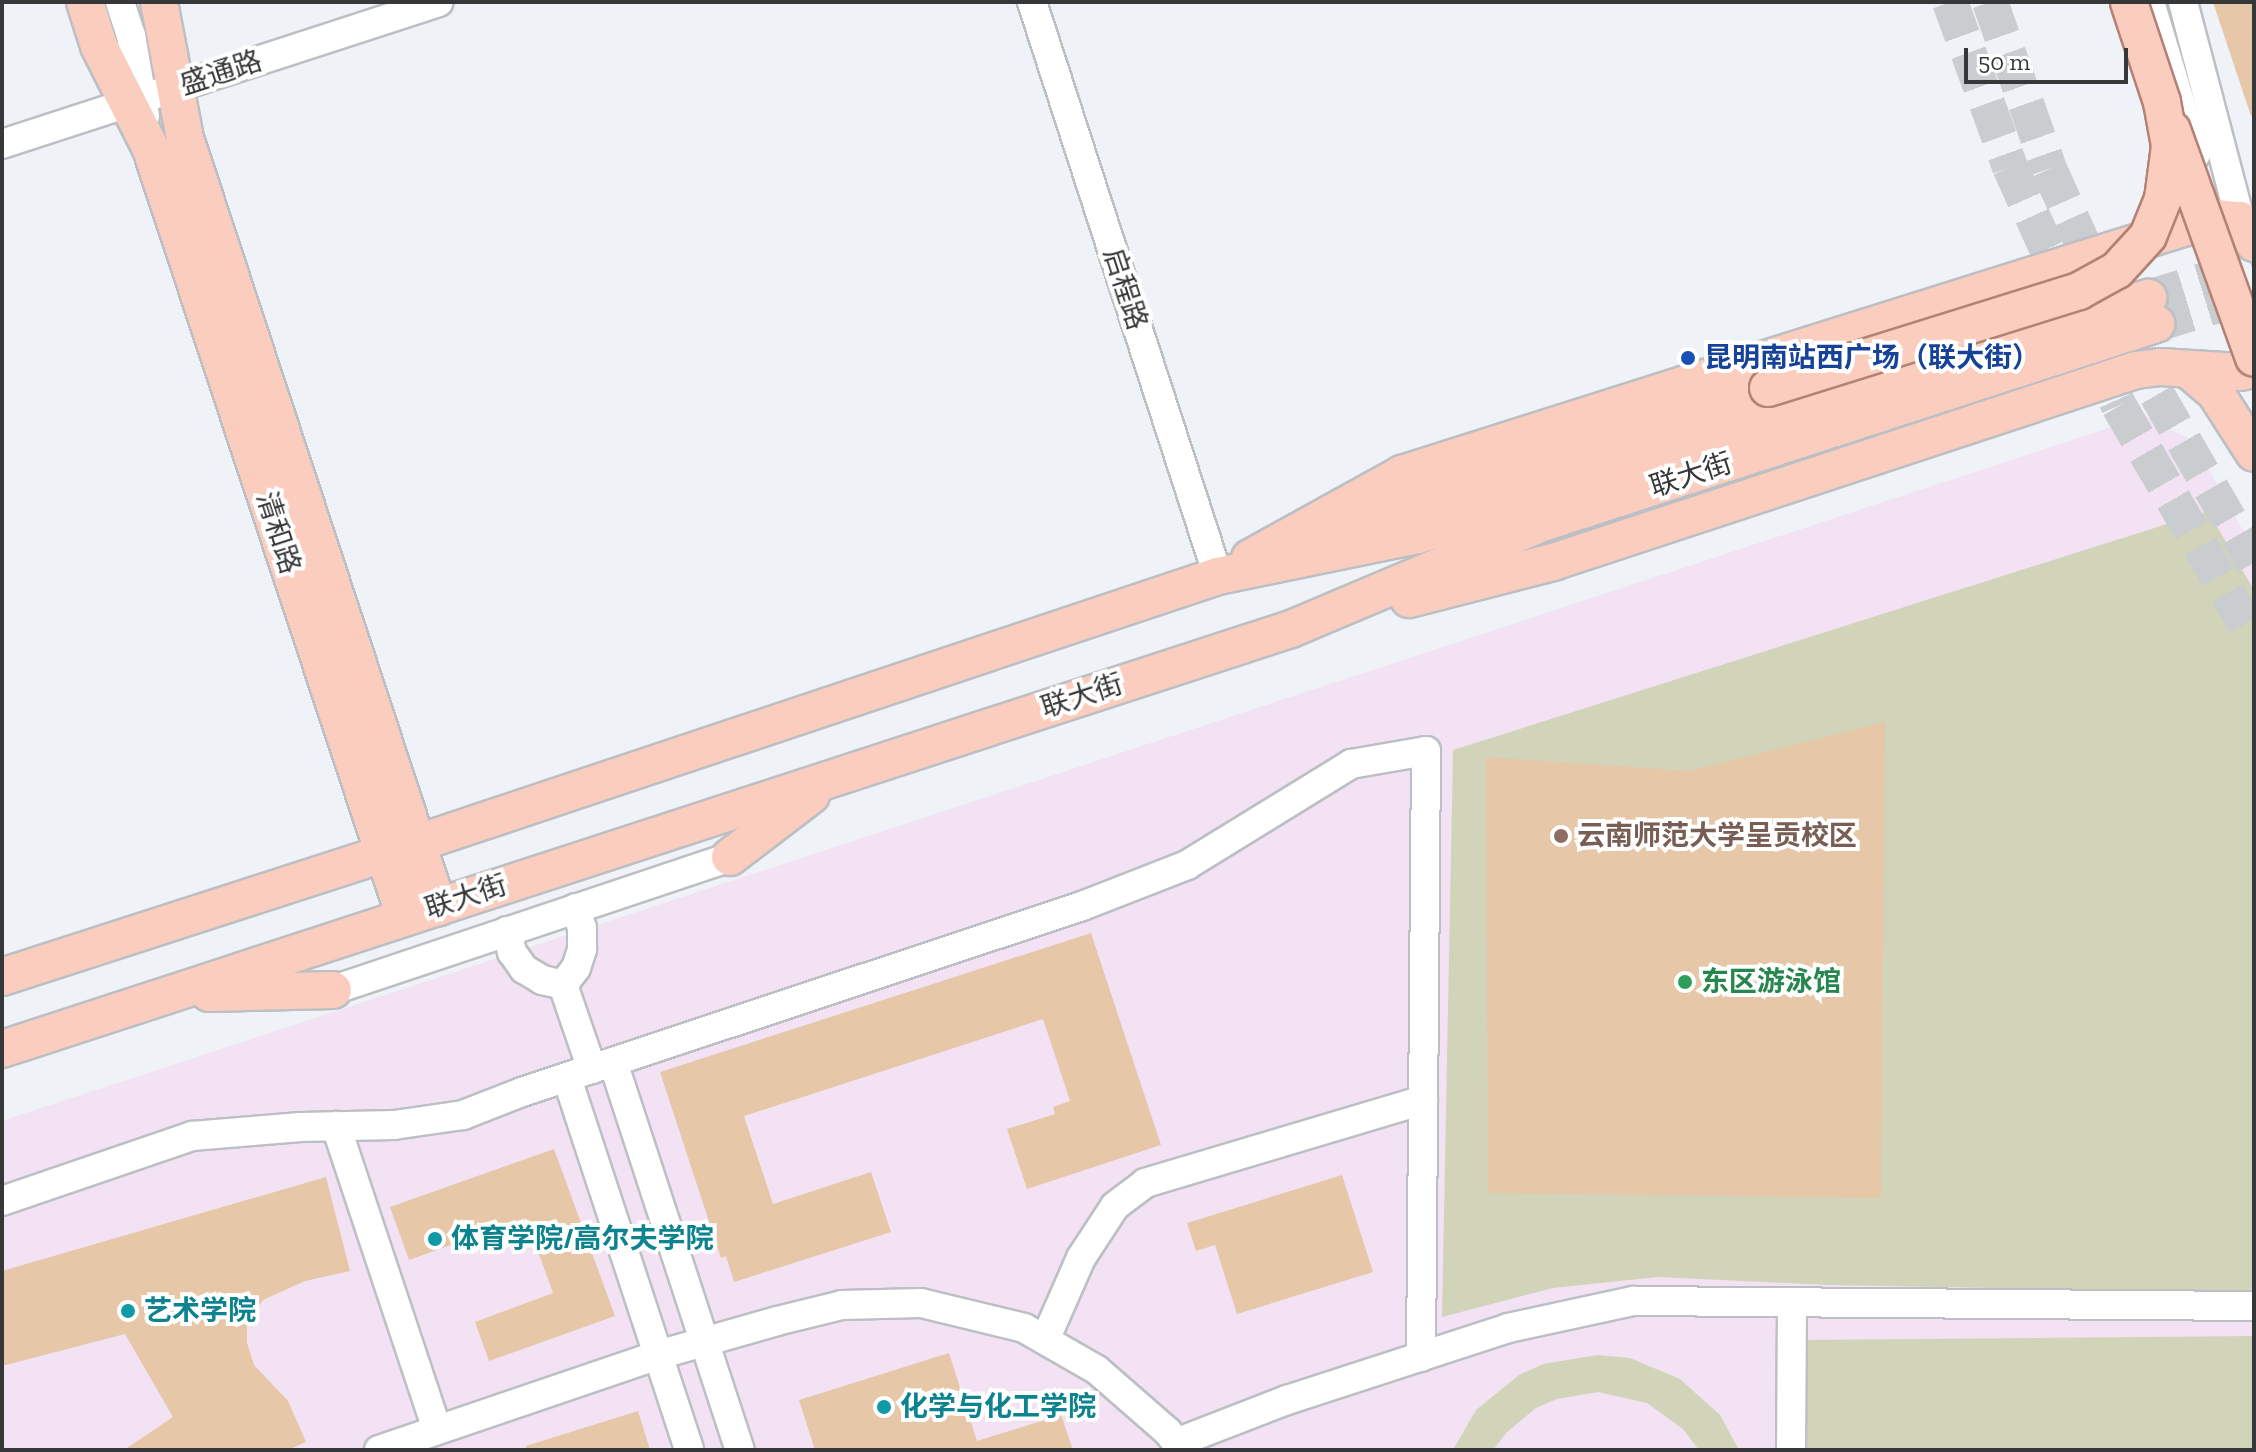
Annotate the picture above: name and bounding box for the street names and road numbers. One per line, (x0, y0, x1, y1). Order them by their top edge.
street label: 盛通路 (176, 44, 266, 102)
street label: 启程路 (1096, 244, 1154, 334)
street label: 联大街 (1646, 446, 1736, 504)
street label: 清和路 (249, 488, 307, 578)
street label: 联大街 (1037, 667, 1127, 725)
street label: 联大街 (421, 868, 511, 926)

